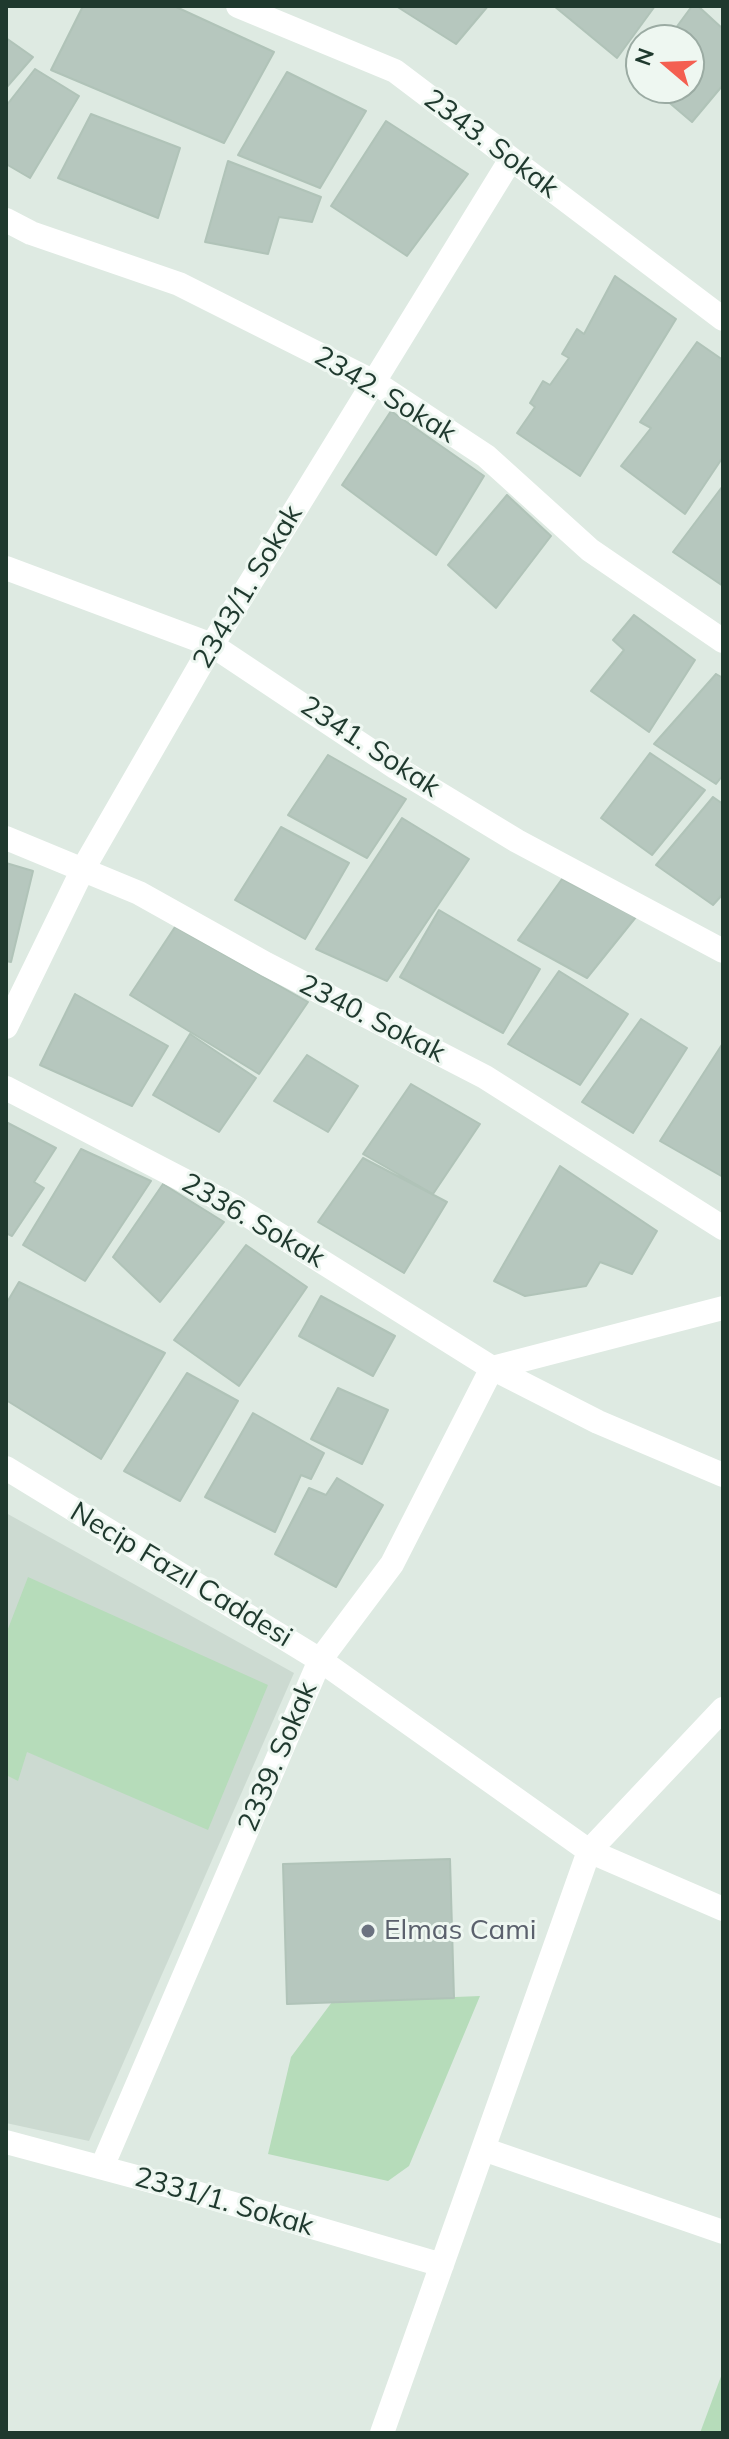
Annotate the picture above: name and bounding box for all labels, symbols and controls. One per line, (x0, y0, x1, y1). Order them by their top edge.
north arrow (625, 24, 705, 104)
text: N (628, 44, 660, 69)
street label: 2343. Sokak (417, 82, 565, 206)
street label: 2342. Sokak (308, 339, 462, 451)
street label: 2343/1. Sokak (186, 499, 310, 675)
street label: 2341. Sokak (294, 689, 446, 805)
street label: 2340. Sokak (293, 968, 451, 1070)
street label: 2336. Sokak (175, 1166, 331, 1276)
street label: Necip Fazıl Caddesi (64, 1495, 298, 1655)
street label: 2339. Sokak (231, 1677, 325, 1837)
place label: Elmas Cami (384, 1914, 536, 1948)
marker: Elmas Cami (359, 1922, 377, 1940)
street label: 2331/1. Sokak (131, 2160, 317, 2244)

